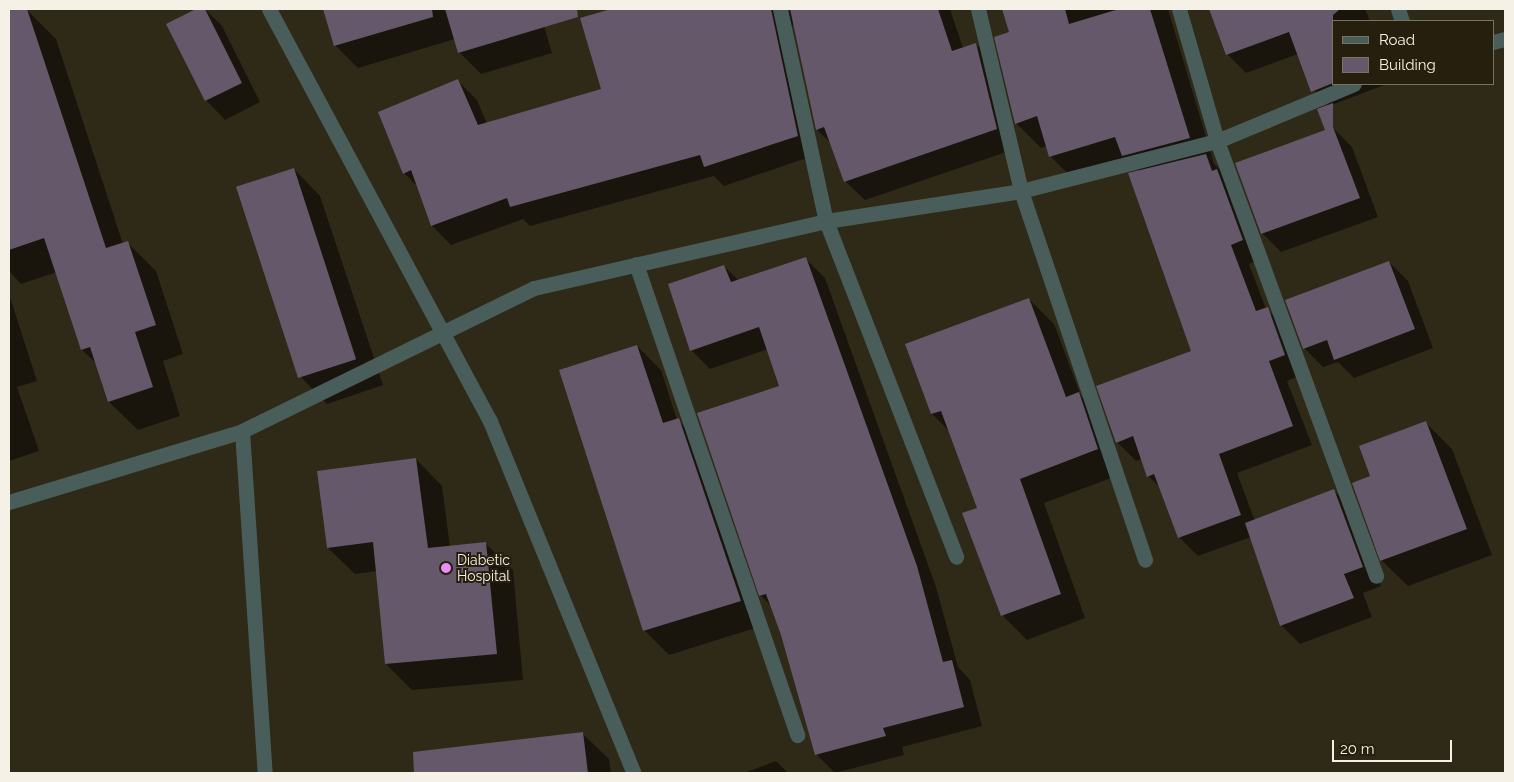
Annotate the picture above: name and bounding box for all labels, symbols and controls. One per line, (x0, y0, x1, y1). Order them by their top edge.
legend (1332, 20, 1494, 85)
text: Road (1379, 31, 1415, 49)
text: Building (1379, 56, 1436, 74)
place label: Diabetic Hospital (457, 552, 510, 584)
marker: Diabetic Hospital (439, 561, 453, 575)
scale bar (1334, 730, 1454, 762)
text: 20 m (1340, 740, 1375, 758)

